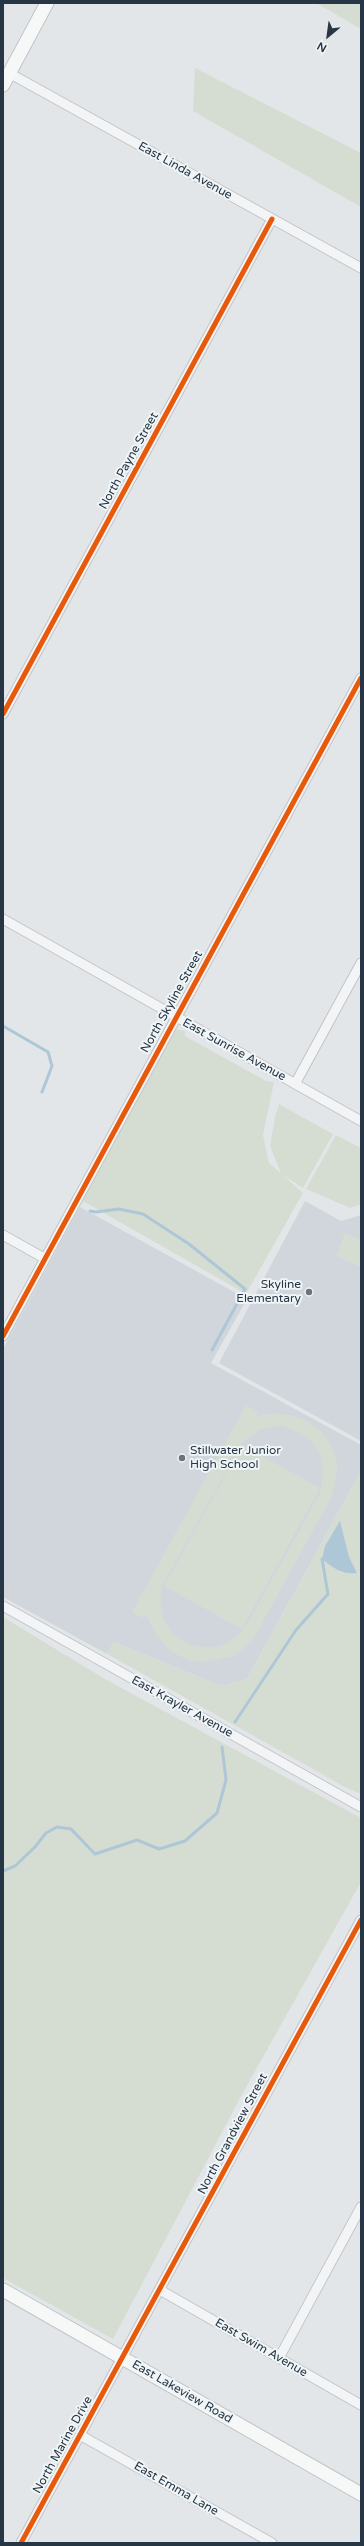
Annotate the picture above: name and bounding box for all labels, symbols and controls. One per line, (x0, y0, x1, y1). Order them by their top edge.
north arrow (308, 16, 348, 56)
text: N (315, 39, 329, 55)
street label: East Linda Avenue (135, 139, 235, 203)
street label: North Payne Street (96, 410, 162, 512)
street label: North Skyline Street (138, 949, 206, 1055)
street label: East Sunrise Avenue (180, 1016, 288, 1084)
place label: Skyline Elementary (236, 1278, 301, 1306)
marker: Skyline Elementary (304, 1287, 314, 1297)
place label: Stillwater Junior High School (190, 1444, 281, 1472)
marker: Stillwater Junior High School (177, 1453, 187, 1463)
street label: East Krayler Avenue (129, 1673, 235, 1741)
street label: North Grandview Street (195, 2071, 271, 2197)
street label: East Swim Avenue (212, 2316, 310, 2380)
street label: East Lakeview Road (129, 2357, 235, 2427)
street label: North Marine Drive (30, 2394, 96, 2496)
street label: East Emma Lane (131, 2459, 221, 2519)

